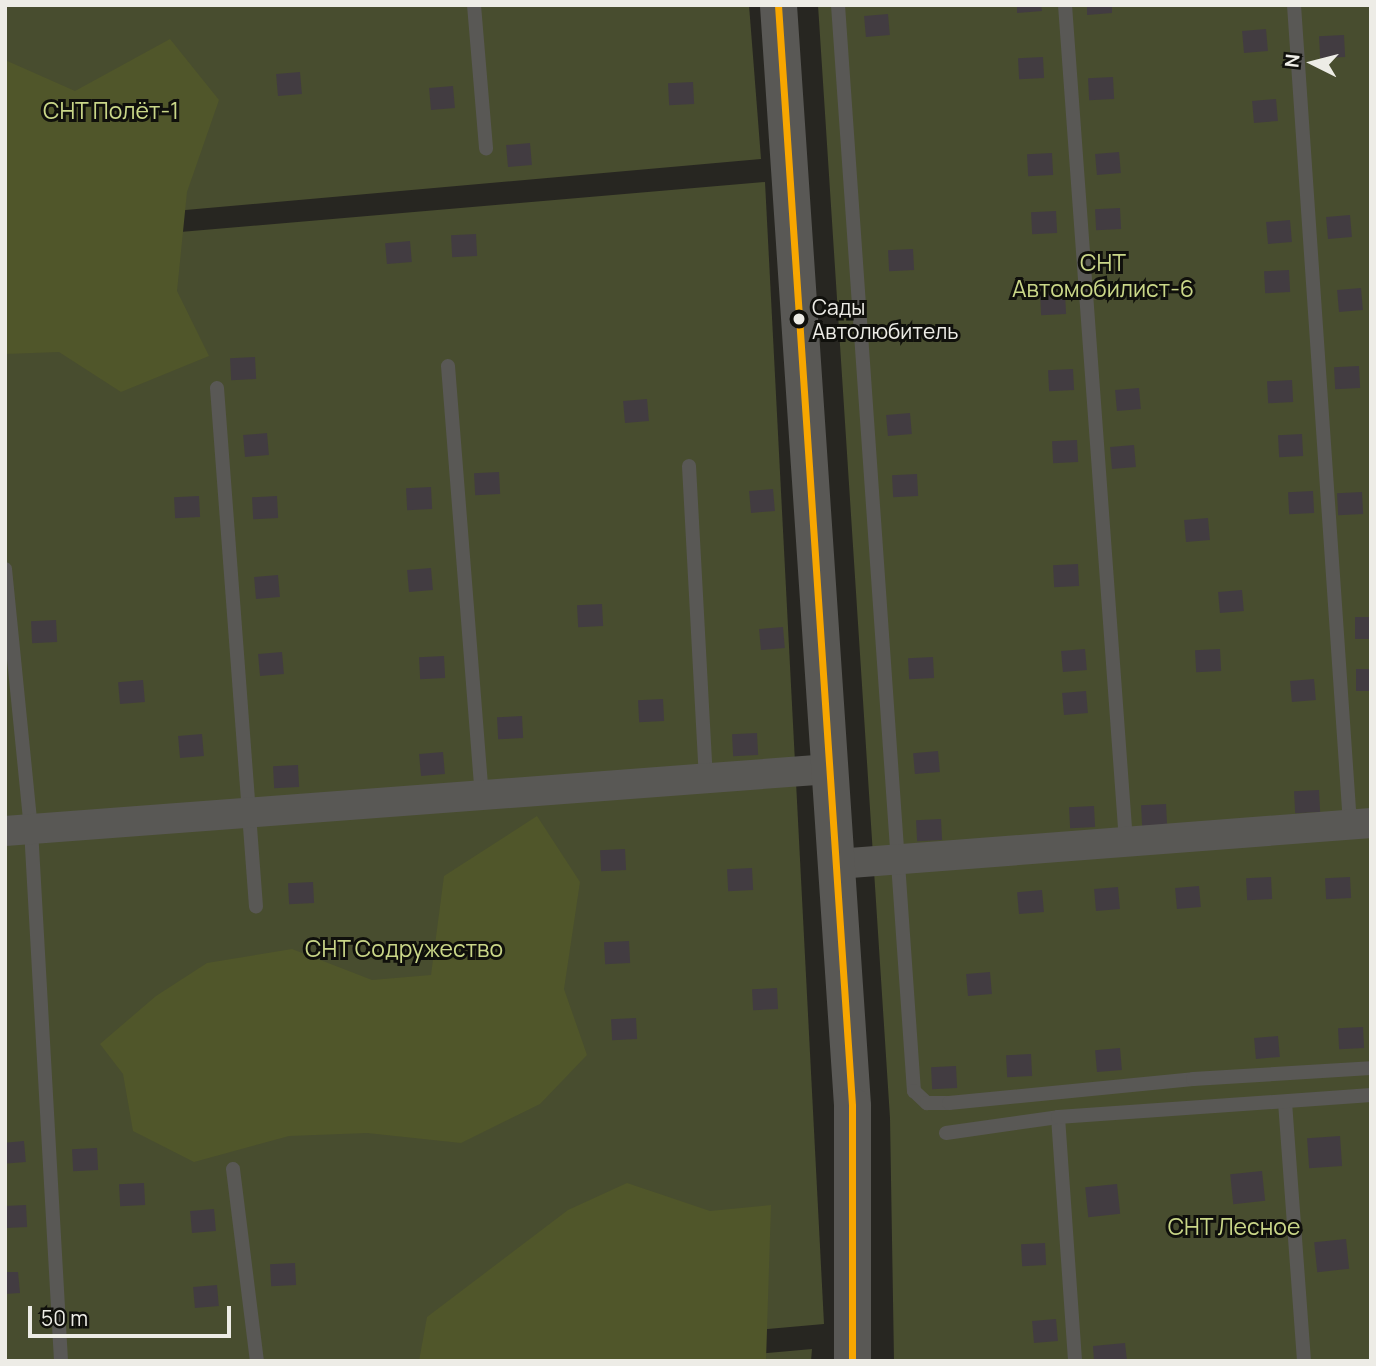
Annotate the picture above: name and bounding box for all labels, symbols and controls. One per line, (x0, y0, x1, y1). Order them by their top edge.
north arrow (1278, 28, 1348, 98)
text: N (1278, 53, 1306, 69)
park label: СНТ Полёт-1 (43, 96, 179, 124)
park label: СНТ Автомобилист-6 (1012, 248, 1194, 302)
place label: Сады Автолюбитель (812, 294, 959, 344)
marker: Сады Автолюбитель (792, 312, 806, 326)
park label: СНТ Содружество (305, 934, 503, 962)
park label: СНТ Лесное (1167, 1212, 1301, 1240)
scale bar (32, 1292, 234, 1336)
text: 50 m (41, 1304, 88, 1332)

